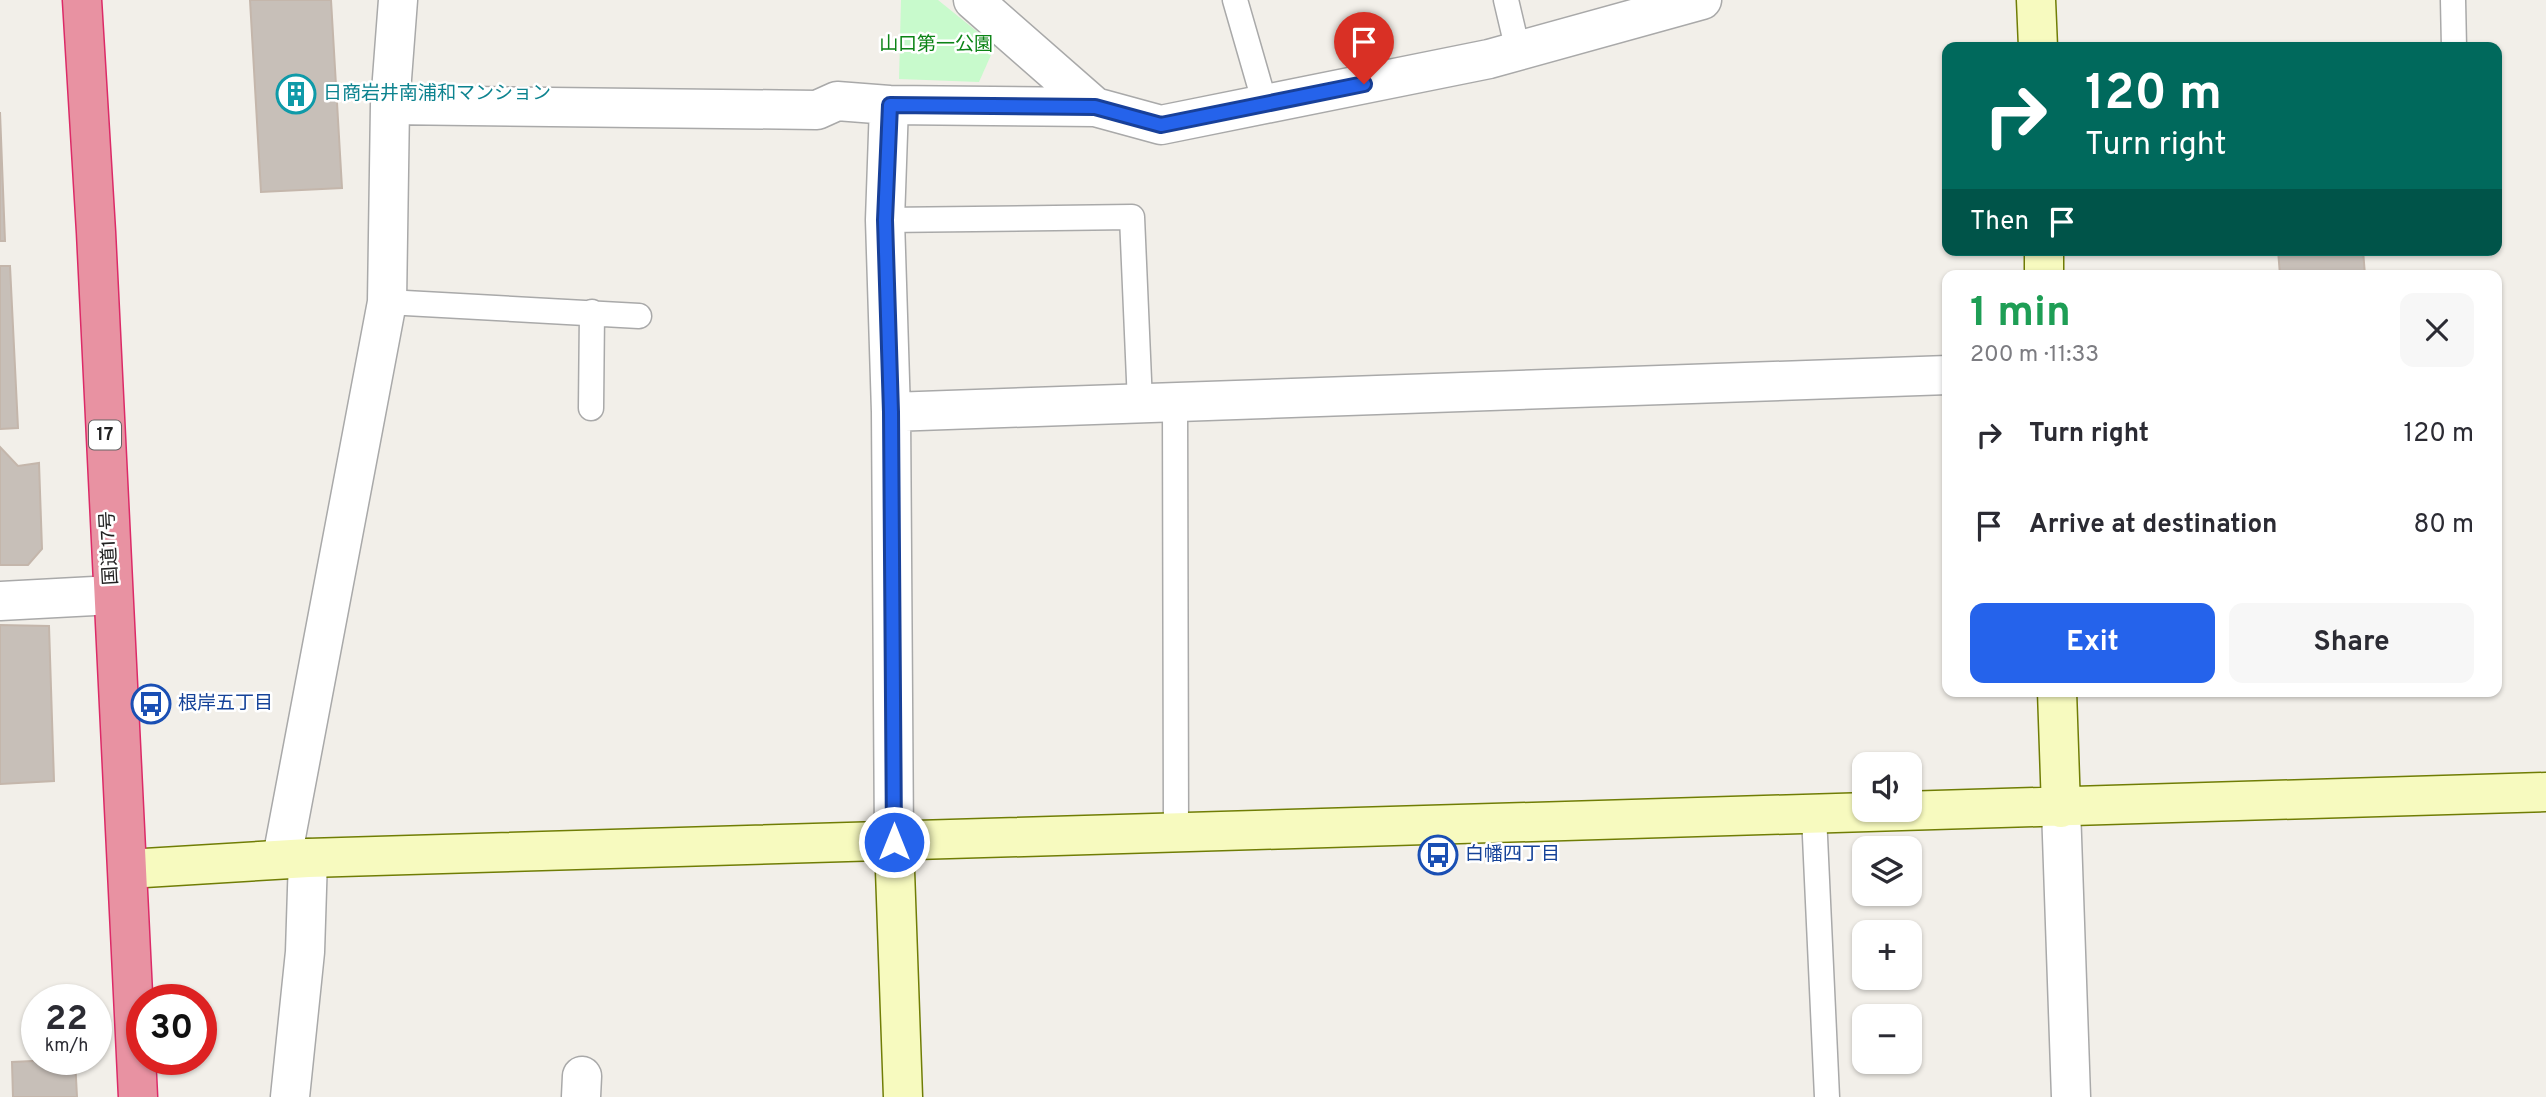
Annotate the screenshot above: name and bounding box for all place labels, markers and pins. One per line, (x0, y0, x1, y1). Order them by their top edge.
pin (1334, 12.0, 1394, 84)
building icon: 日商岩井南浦和マンション (275, 73, 317, 115)
place label: 日商岩井南浦和マンション (323, 82, 551, 106)
bus stop icon: 根岸五丁目 (130, 683, 172, 725)
place label: 根岸五丁目 (178, 692, 273, 716)
bus stop icon: 白幡四丁目 (1417, 834, 1459, 876)
place label: 白幡四丁目 (1465, 843, 1560, 867)

